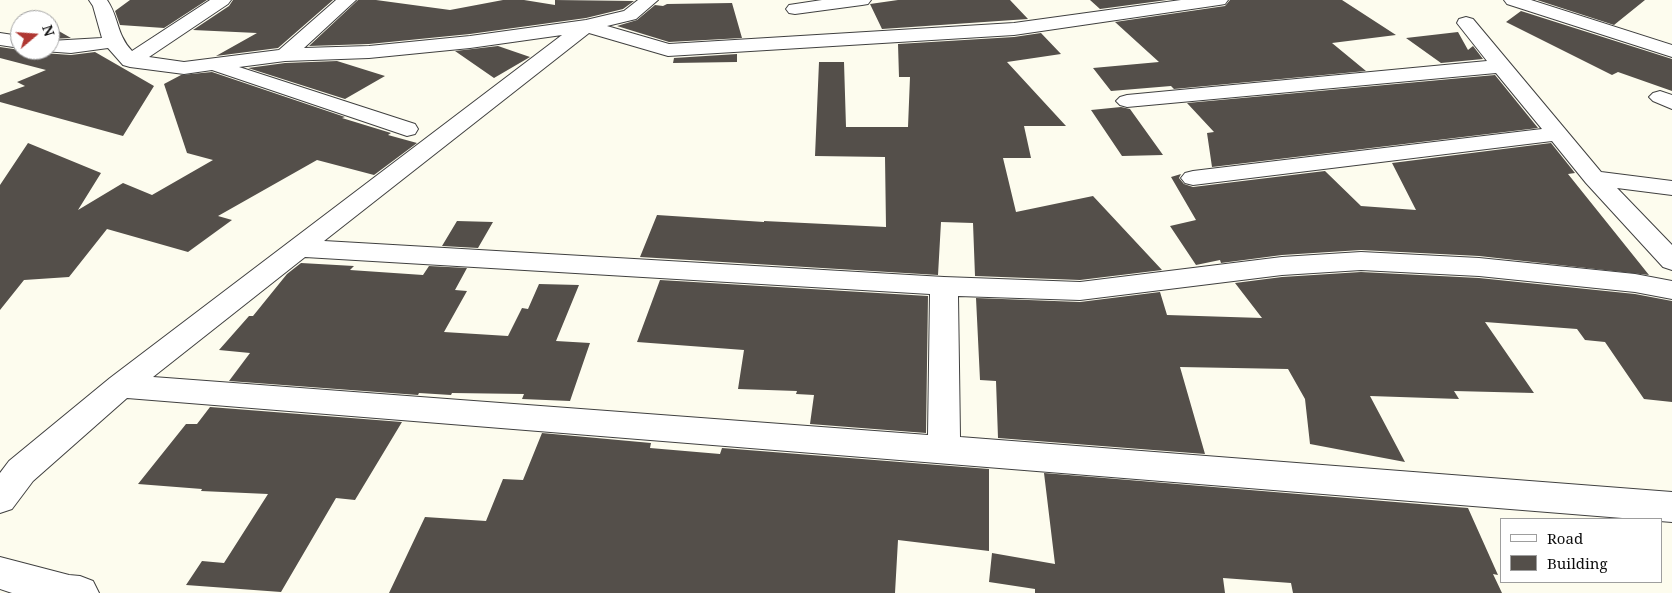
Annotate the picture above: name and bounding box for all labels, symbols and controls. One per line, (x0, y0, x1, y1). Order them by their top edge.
north arrow (10, 10, 60, 60)
text: N (38, 22, 60, 39)
legend (1500, 518, 1662, 583)
text: Road (1547, 528, 1583, 548)
text: Building (1547, 553, 1608, 573)

